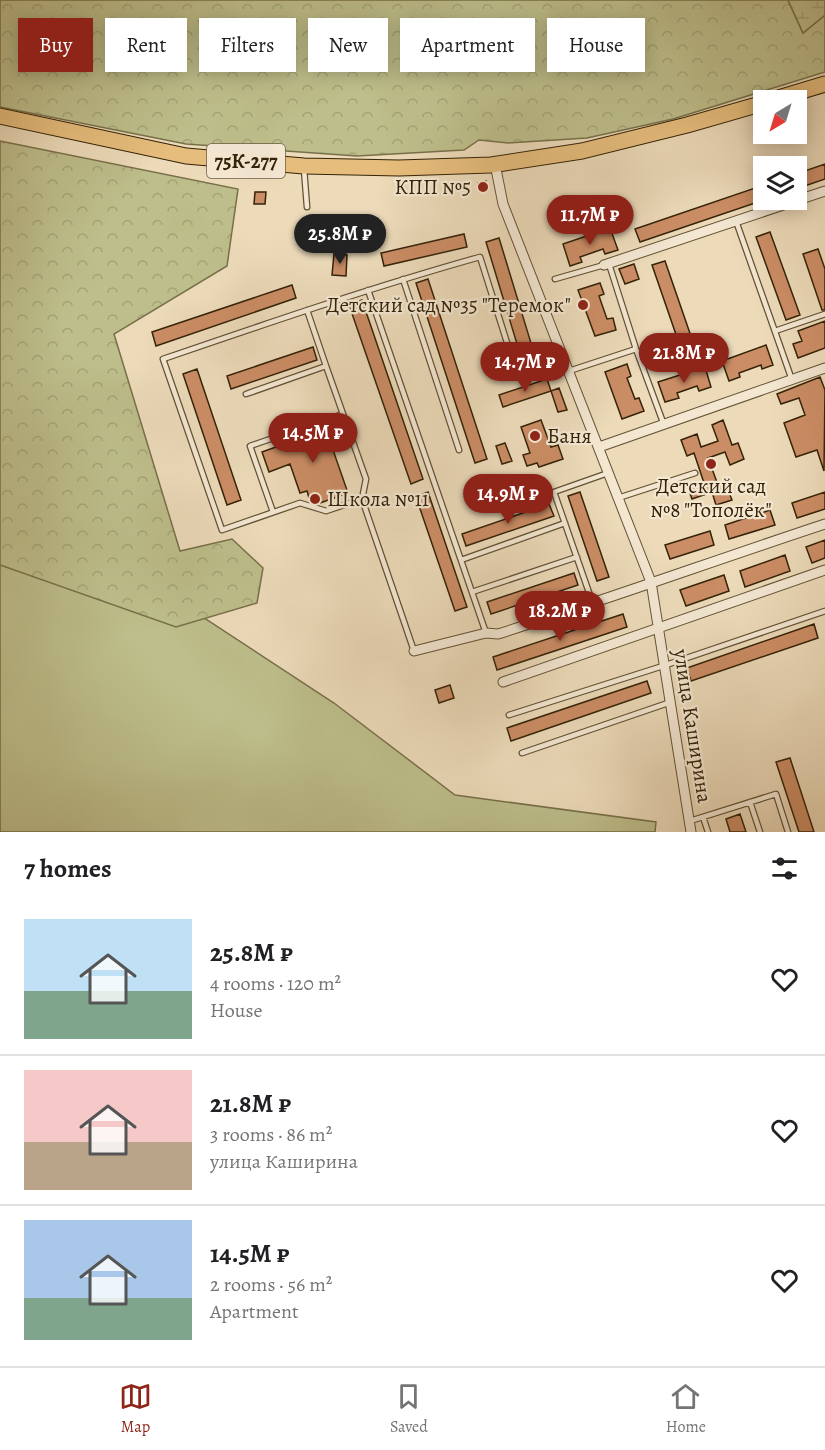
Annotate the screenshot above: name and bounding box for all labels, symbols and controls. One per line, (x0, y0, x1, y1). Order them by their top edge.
chip: Buy (18, 18, 93, 72)
chip: Rent (105, 18, 187, 72)
chip: Filters (199, 18, 296, 72)
chip: New (308, 18, 388, 72)
chip: Apartment (400, 18, 535, 72)
chip: House (547, 18, 645, 72)
north arrow (753, 90, 807, 144)
map controls (753, 90, 807, 210)
road number: 75К-277 (207, 144, 285, 178)
button: layers (753, 156, 807, 210)
place label: КПП №5 (395, 173, 471, 201)
marker: КПП №5 (476, 180, 490, 194)
pin: 11.7M ₽ (535, 195, 645, 246)
text: 11.7M ₽ (561, 201, 619, 228)
pin: 25.8M ₽ (285, 214, 395, 265)
text: 25.8M ₽ (308, 220, 372, 247)
place label: Детский сад №35 "Теремок" (326, 291, 571, 319)
marker: Детский сад №35 "Теремок" (576, 298, 590, 312)
pin: 21.8M ₽ (629, 333, 739, 384)
text: 21.8M ₽ (653, 339, 715, 366)
pin: 14.7M ₽ (470, 342, 580, 393)
text: 14.7M ₽ (494, 348, 556, 375)
pin: 14.5M ₽ (258, 413, 368, 464)
text: 14.5M ₽ (282, 419, 344, 446)
place label: Баня (547, 422, 592, 450)
marker: Баня (528, 429, 542, 443)
marker: Детский сад №8 "Тополёк" (704, 457, 718, 471)
place label: Детский сад №8 "Тополёк" (650, 472, 772, 524)
pin: 14.9M ₽ (453, 474, 563, 525)
text: 14.9M ₽ (477, 480, 539, 507)
place label: Школа №11 (327, 485, 429, 513)
marker: Школа №11 (308, 492, 322, 506)
pin: 18.2M ₽ (505, 591, 615, 642)
text: 18.2M ₽ (529, 597, 591, 624)
street label: улица Каширина (667, 646, 719, 805)
text: 7 homes (24, 851, 112, 886)
icon: filters (768, 852, 801, 885)
text: 25.8M ₽ (210, 935, 293, 970)
icon: home (72, 943, 144, 1015)
icon: heart (768, 963, 801, 996)
text: 4 rooms · 120 m² (210, 970, 341, 997)
text: House (210, 997, 262, 1024)
text: 21.8M ₽ (210, 1086, 291, 1121)
icon: home (72, 1094, 144, 1166)
icon: heart (768, 1114, 801, 1147)
text: 3 rooms · 86 m² (210, 1121, 332, 1148)
text: улица Каширина (210, 1148, 358, 1175)
text: 14.5M ₽ (210, 1236, 289, 1271)
icon: home (72, 1244, 144, 1316)
icon: heart (768, 1264, 801, 1297)
text: 2 rooms · 56 m² (210, 1271, 332, 1298)
text: Apartment (210, 1298, 299, 1325)
tab: Map (119, 1380, 152, 1438)
tab: Saved (390, 1380, 428, 1438)
tab: Home (666, 1380, 706, 1438)

